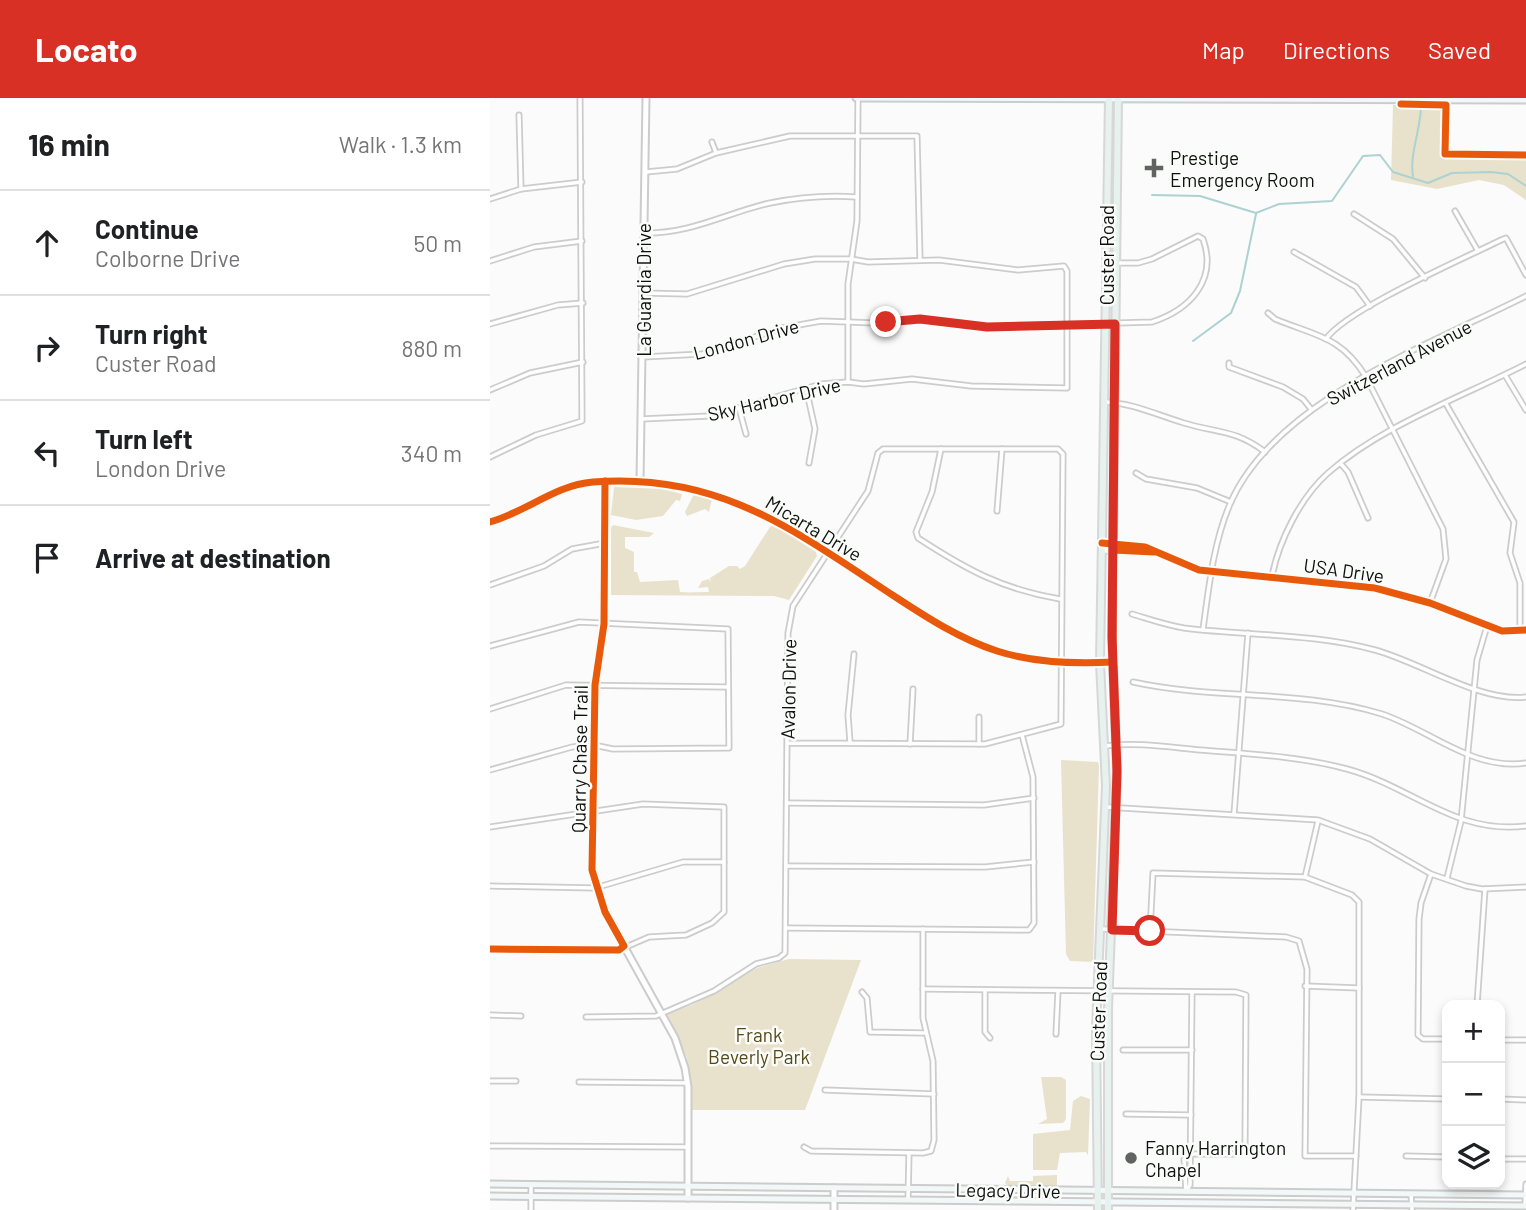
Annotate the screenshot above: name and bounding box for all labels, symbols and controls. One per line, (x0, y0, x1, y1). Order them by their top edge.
text: Locato (35, 29, 138, 69)
text: Map (1202, 35, 1245, 64)
text: Directions (1283, 35, 1390, 64)
text: Saved (1428, 35, 1491, 64)
text: 16 min (28, 126, 110, 162)
text: Walk · 1.3 km (339, 130, 462, 158)
place label: Prestige Emergency Room (1170, 146, 1315, 191)
marker: Prestige Emergency Room (1144, 158, 1164, 178)
street label: Custer Road (1095, 205, 1118, 305)
text: Continue (95, 213, 199, 244)
street label: La Guardia Drive (632, 223, 655, 357)
icon: ahead (28, 224, 66, 262)
text: 50 m (414, 229, 462, 257)
text: Colborne Drive (95, 244, 240, 272)
route end (870, 306, 901, 337)
street label: London Drive (691, 314, 801, 364)
street label: Switzerland Avenue (1323, 314, 1475, 410)
text: Turn right (95, 318, 208, 349)
icon: right (28, 329, 66, 367)
text: 880 m (401, 334, 462, 362)
text: Custer Road (95, 349, 216, 377)
street label: Sky Harbor Drive (705, 373, 843, 425)
text: Turn left (95, 423, 193, 454)
icon: left (28, 434, 66, 472)
text: 340 m (401, 439, 462, 467)
text: London Drive (95, 454, 226, 482)
street label: Micarta Drive (762, 490, 866, 566)
icon: arrive (28, 539, 66, 577)
text: Arrive at destination (95, 542, 331, 573)
street label: USA Drive (1302, 553, 1386, 587)
street label: Avalon Drive (776, 638, 800, 740)
street label: Quarry Chase Trail (566, 685, 592, 833)
route start (1134, 915, 1165, 946)
street label: Custer Road (1085, 960, 1111, 1062)
map controls (1442, 1000, 1505, 1189)
button: + (1442, 1000, 1505, 1063)
park label: Frank Beverly Park (708, 1023, 810, 1068)
button: − (1442, 1063, 1505, 1126)
button: layers (1442, 1126, 1505, 1189)
place label: Fanny Harrington Chapel (1145, 1136, 1286, 1181)
marker: Fanny Harrington Chapel (1123, 1150, 1139, 1166)
street label: Legacy Drive (955, 1178, 1061, 1202)

